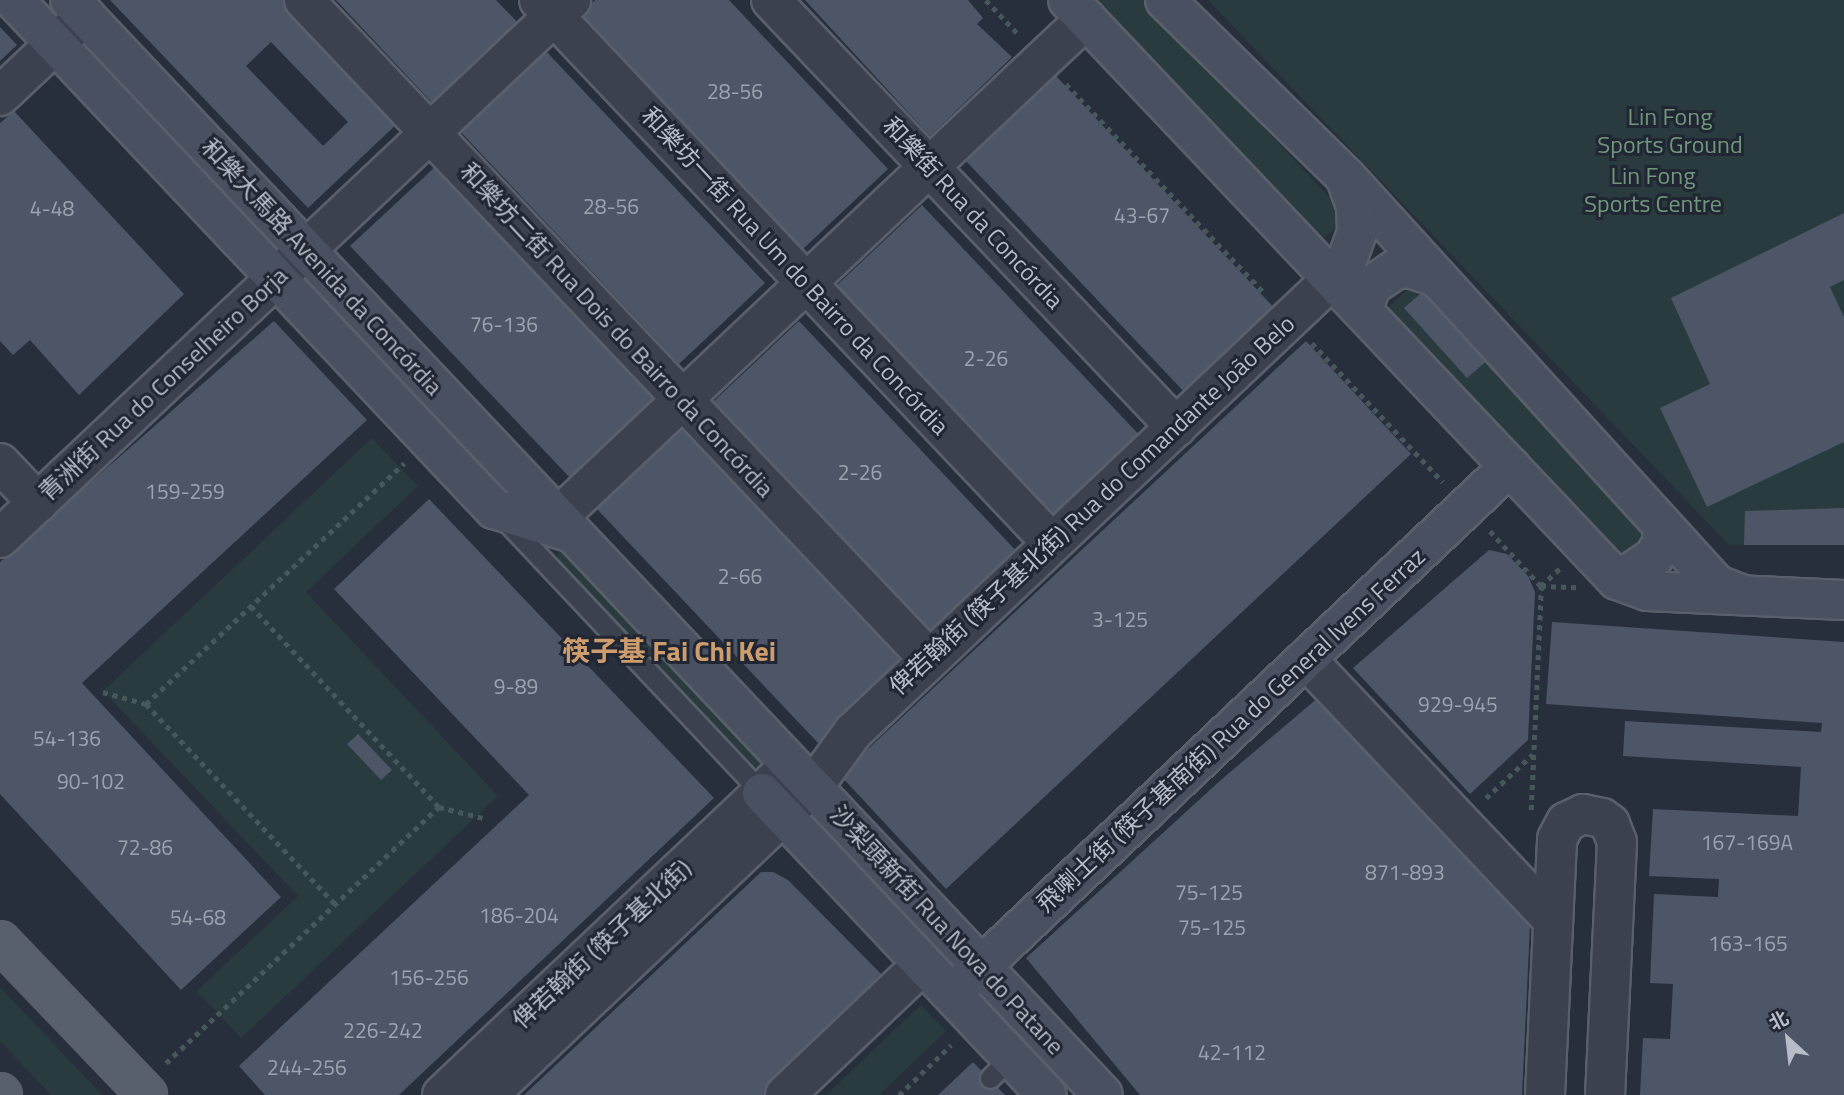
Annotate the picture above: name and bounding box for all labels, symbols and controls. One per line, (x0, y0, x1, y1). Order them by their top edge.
house number: 28-56 (707, 78, 763, 104)
street label: 和樂坊一街 Rua Um do Bairro da Concórdia (635, 101, 955, 441)
park label: Lin Fong Sports Ground (1597, 103, 1743, 159)
street label: 和樂街 Rua da Concórdia (877, 111, 1069, 315)
street label: 和樂大馬路 Avenida da Concórdia (196, 133, 448, 401)
street label: 和樂坊二街 Rua Dois do Bairro da Concórdia (454, 157, 780, 503)
park label: Lin Fong Sports Centre (1584, 162, 1722, 218)
house number: 28-56 (583, 193, 639, 219)
house number: 4-48 (30, 195, 74, 221)
house number: 43-67 (1114, 202, 1170, 228)
street label: 青洲街 Rua do Conselheiro Borja (33, 261, 293, 507)
street label: 俾若翰街 (筷子基北街) Rua do Comandante João Belo (884, 309, 1300, 701)
house number: 76-136 (470, 311, 538, 337)
house number: 2-26 (964, 345, 1008, 371)
house number: 2-26 (838, 459, 882, 485)
house number: 159-259 (145, 478, 225, 504)
street label: 飛喇士街 (筷子基南街) Rua do General Ivens Ferraz (1031, 542, 1431, 918)
house number: 2-66 (718, 563, 762, 589)
house number: 3-125 (1092, 606, 1148, 632)
district label: 筷子基 Fai Chi Kei (562, 634, 776, 668)
house number: 9-89 (494, 673, 538, 699)
house number: 929-945 (1418, 691, 1498, 717)
house number: 54-136 (33, 725, 101, 751)
house number: 90-102 (57, 768, 125, 794)
street label: 沙梨頭新街 Rua Nova do Patane (824, 800, 1070, 1060)
house number: 167-169A (1701, 829, 1793, 855)
house number: 72-86 (117, 834, 173, 860)
street label: 俾若翰街 (筷子基北街) (507, 854, 697, 1034)
house number: 871-893 (1365, 859, 1445, 885)
house number: 75-125 (1175, 879, 1243, 905)
house number: 186-204 (479, 902, 559, 928)
house number: 54-68 (170, 904, 226, 930)
house number: 75-125 (1178, 914, 1246, 940)
house number: 163-165 (1708, 930, 1788, 956)
house number: 156-256 (389, 964, 469, 990)
text: 北 (1763, 1003, 1793, 1037)
north arrow (1753, 1004, 1823, 1074)
house number: 226-242 (343, 1017, 423, 1043)
house number: 42-112 (1198, 1039, 1266, 1065)
house number: 244-256 (267, 1054, 347, 1080)

